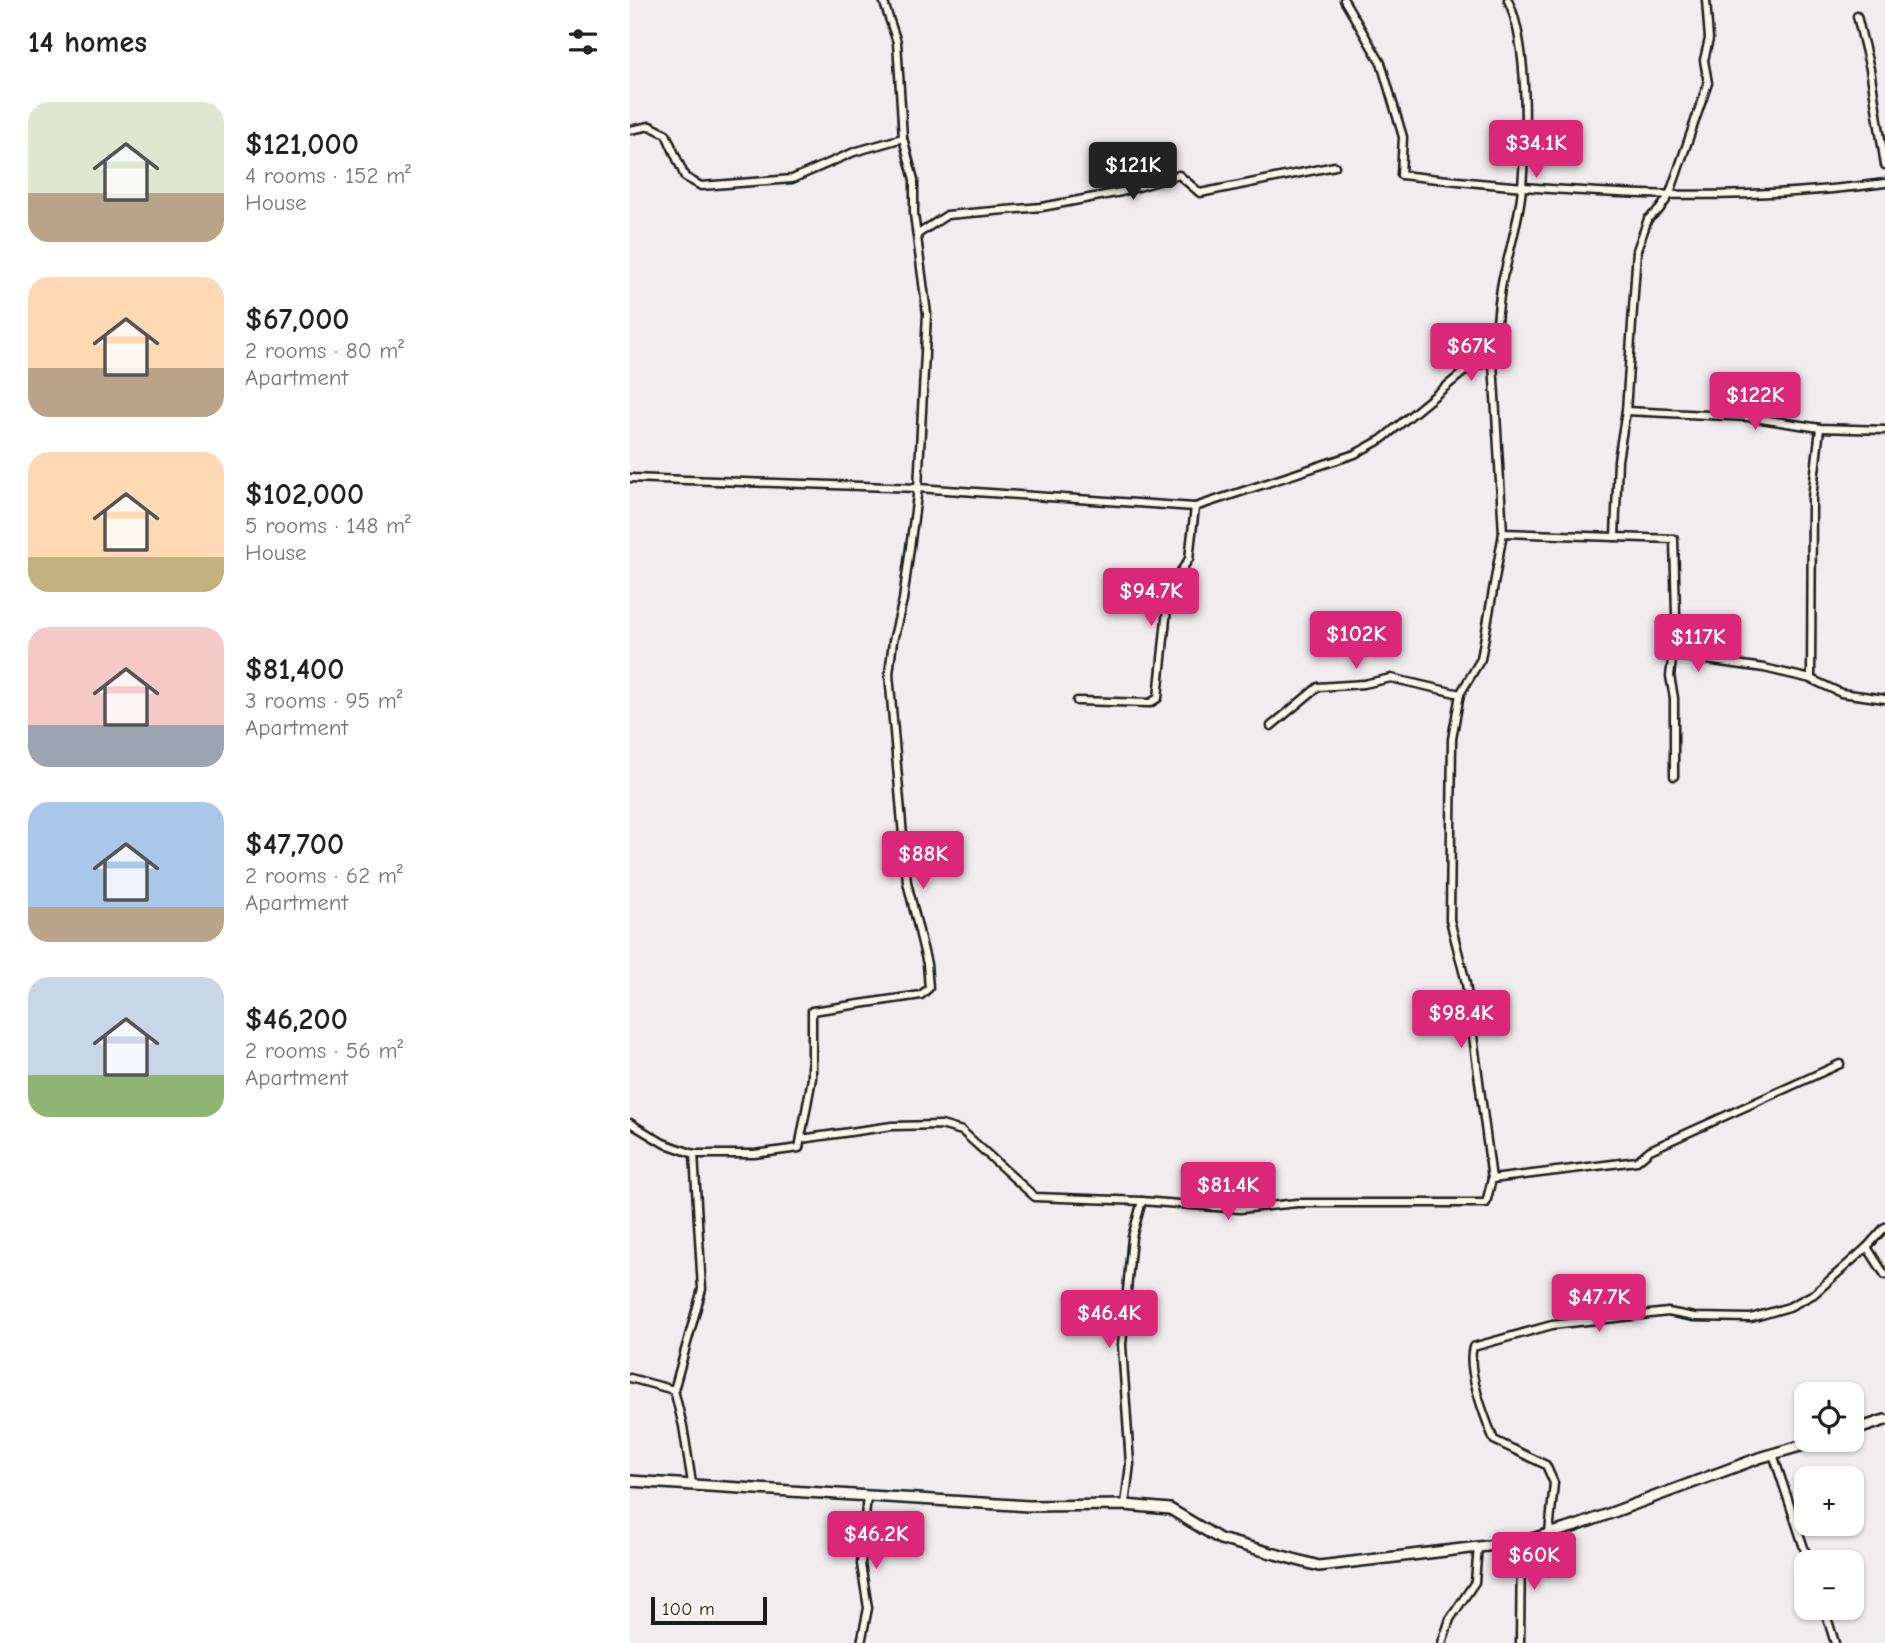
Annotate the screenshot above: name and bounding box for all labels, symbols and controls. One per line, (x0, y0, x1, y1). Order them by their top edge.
icon: filters (564, 23, 602, 61)
text: 14 homes (28, 25, 147, 60)
pin: $34.1K (1479, 120, 1593, 180)
text: $121,000 (245, 127, 359, 162)
text: $34.1K (1505, 129, 1567, 156)
icon: home (84, 130, 168, 214)
pin: $121K (1084, 142, 1182, 202)
text: $121K (1105, 151, 1161, 178)
text: 4 rooms · 152 m² (245, 162, 411, 189)
text: House (245, 189, 307, 216)
text: $67,000 (245, 302, 349, 337)
icon: home (84, 305, 168, 389)
pin: $67K (1430, 324, 1512, 383)
text: $67K (1446, 332, 1496, 359)
text: 2 rooms · 80 m² (245, 337, 404, 364)
text: Apartment (245, 364, 348, 391)
pin: $122K (1706, 372, 1804, 432)
text: $122K (1726, 381, 1784, 408)
text: $102,000 (245, 477, 364, 512)
icon: home (84, 480, 168, 564)
text: 5 rooms · 148 m² (245, 512, 411, 539)
text: House (245, 539, 307, 566)
pin: $94.7K (1094, 568, 1208, 628)
text: $94.7K (1119, 577, 1183, 604)
pin: $102K (1307, 612, 1405, 671)
pin: $117K (1649, 614, 1747, 674)
text: $102K (1326, 620, 1386, 647)
text: $117K (1670, 623, 1726, 650)
text: $81,400 (245, 652, 344, 687)
icon: home (84, 655, 168, 739)
text: 3 rooms · 95 m² (245, 687, 403, 714)
text: Apartment (245, 714, 348, 741)
text: $47,700 (245, 827, 344, 862)
icon: home (84, 830, 168, 914)
pin: $88K (882, 832, 964, 891)
text: $88K (898, 840, 948, 867)
text: 2 rooms · 62 m² (245, 862, 403, 889)
text: Apartment (245, 889, 348, 916)
pin: $98.4K (1404, 990, 1518, 1050)
text: $98.4K (1428, 999, 1494, 1026)
text: $46,200 (245, 1002, 348, 1037)
icon: home (84, 1005, 168, 1089)
text: 2 rooms · 56 m² (245, 1037, 403, 1064)
text: Apartment (245, 1064, 348, 1091)
pin: $81.4K (1171, 1162, 1285, 1222)
text: $81.4K (1197, 1171, 1259, 1198)
pin: $47.7K (1542, 1274, 1656, 1334)
text: $47.7K (1568, 1283, 1630, 1310)
pin: $46.4K (1052, 1290, 1166, 1350)
text: $46.4K (1077, 1299, 1141, 1326)
map controls (1794, 1382, 1864, 1620)
button: locate (1794, 1382, 1864, 1452)
button: + (1794, 1466, 1864, 1536)
pin: $46.2K (819, 1512, 933, 1571)
text: $46.2K (843, 1520, 909, 1547)
pin: $60K (1493, 1532, 1575, 1592)
text: $60K (1508, 1541, 1560, 1568)
button: − (1794, 1550, 1864, 1620)
scale bar (651, 1594, 766, 1626)
text: 100 m (662, 1598, 715, 1620)

